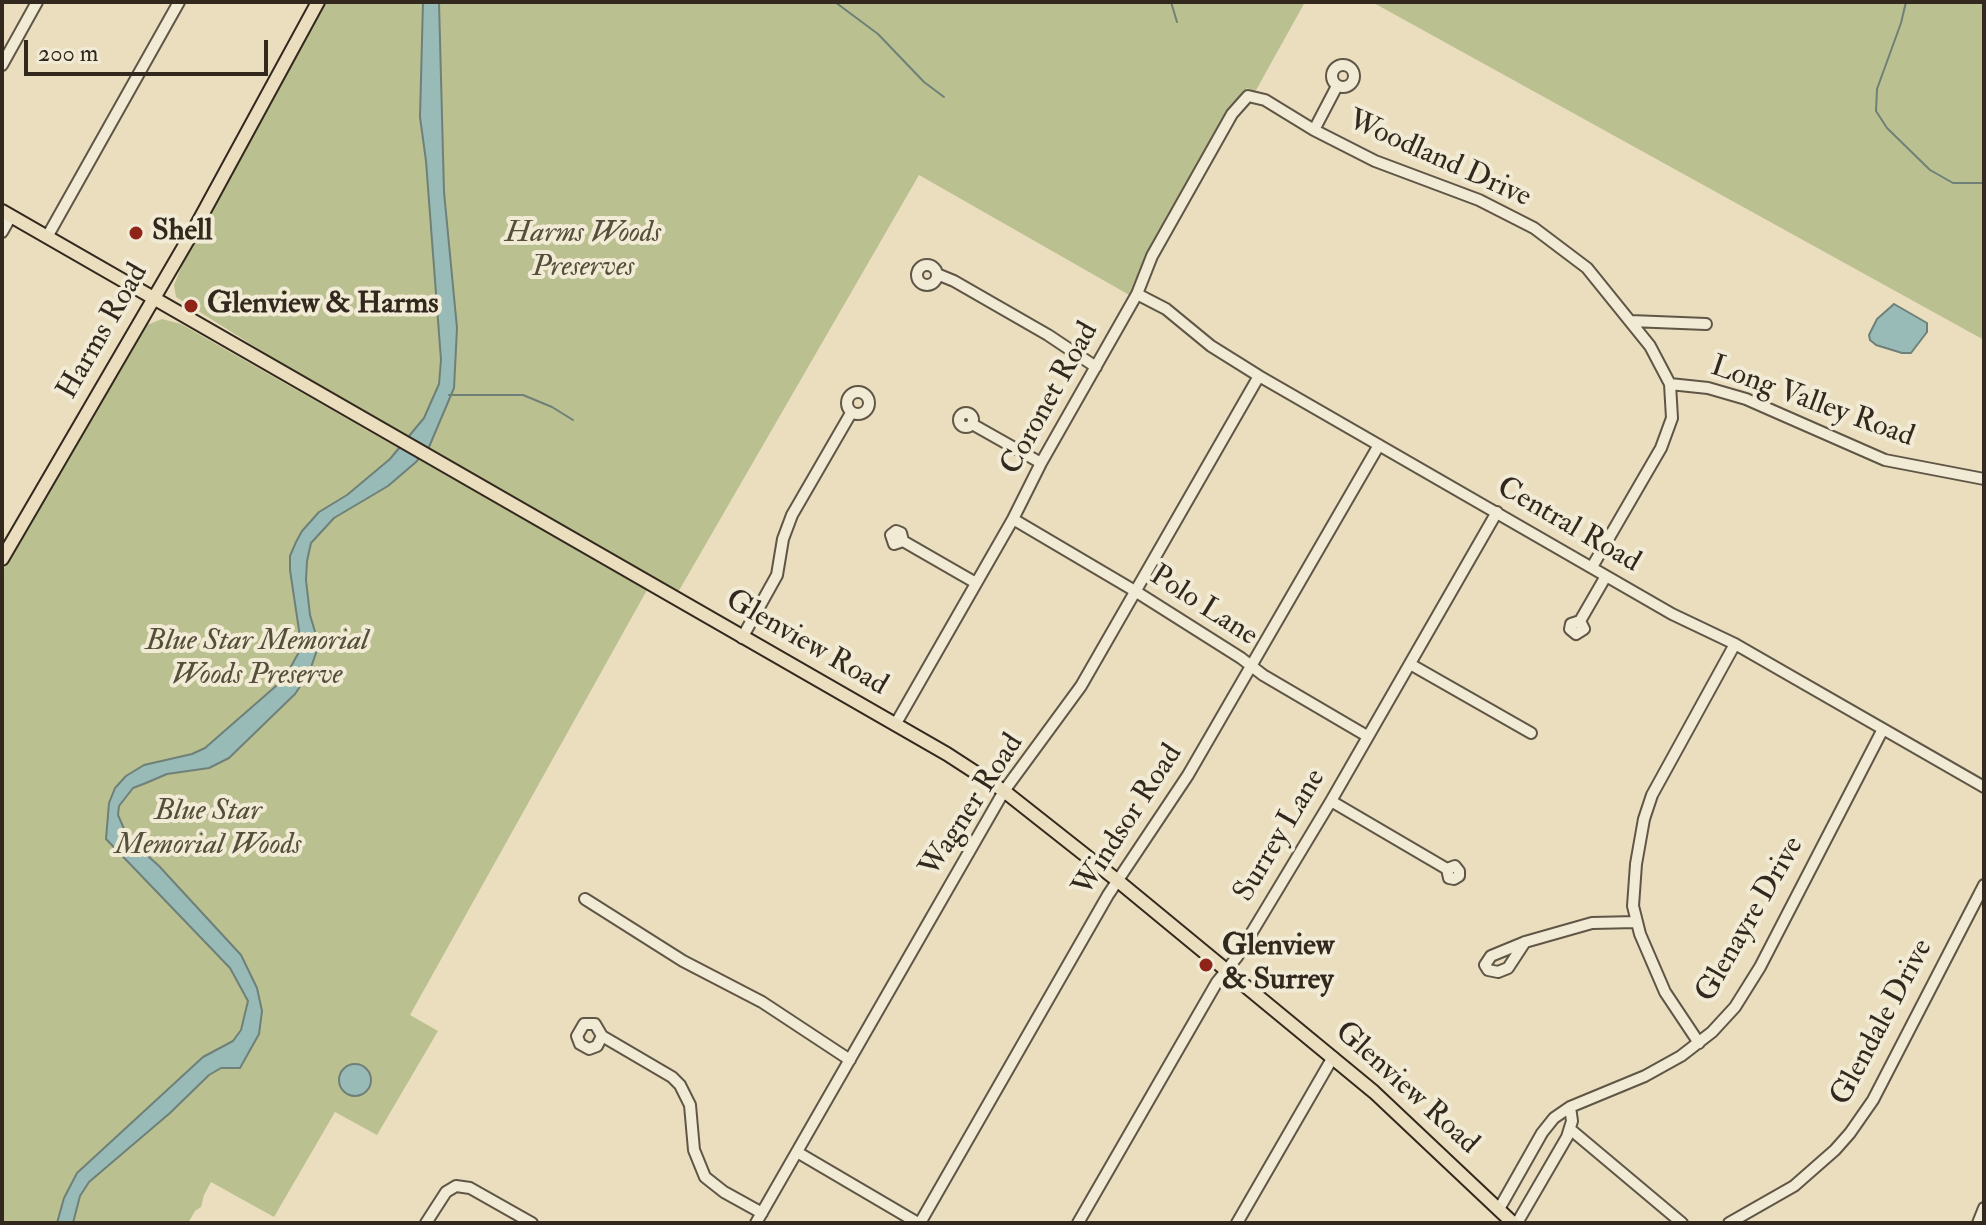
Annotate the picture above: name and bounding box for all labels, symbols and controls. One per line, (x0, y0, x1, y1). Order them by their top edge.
scale bar (28, 24, 272, 74)
text: 200 m (38, 38, 98, 69)
street label: Woodland Drive (1342, 104, 1536, 216)
place label: Shell (152, 215, 212, 251)
park label: Harms Woods Preserves (505, 217, 661, 288)
marker: Shell (127, 224, 145, 242)
street label: Harms Road (51, 258, 157, 406)
place label: Glenview & Harms (207, 288, 439, 324)
marker: Glenview & Harms (182, 297, 200, 315)
street label: Coronet Road (994, 317, 1108, 481)
street label: Long Valley Road (1705, 350, 1919, 456)
street label: Central Road (1490, 470, 1646, 582)
street label: Polo Lane (1142, 559, 1264, 655)
street label: Glenview Road (719, 583, 893, 705)
park label: Blue Star Memorial Woods Preserve (146, 625, 368, 696)
street label: Wagner Road (913, 728, 1033, 884)
street label: Windsor Road (1067, 738, 1191, 904)
street label: Surrey Lane (1227, 763, 1335, 909)
park label: Blue Star Memorial Woods (115, 795, 301, 866)
street label: Glenayre Drive (1689, 831, 1813, 1009)
place label: Glenview & Surrey (1222, 930, 1334, 1000)
street label: Glendale Drive (1824, 934, 1942, 1112)
marker: Glenview & Surrey (1197, 956, 1215, 974)
street label: Glenview Road (1327, 1015, 1485, 1163)

